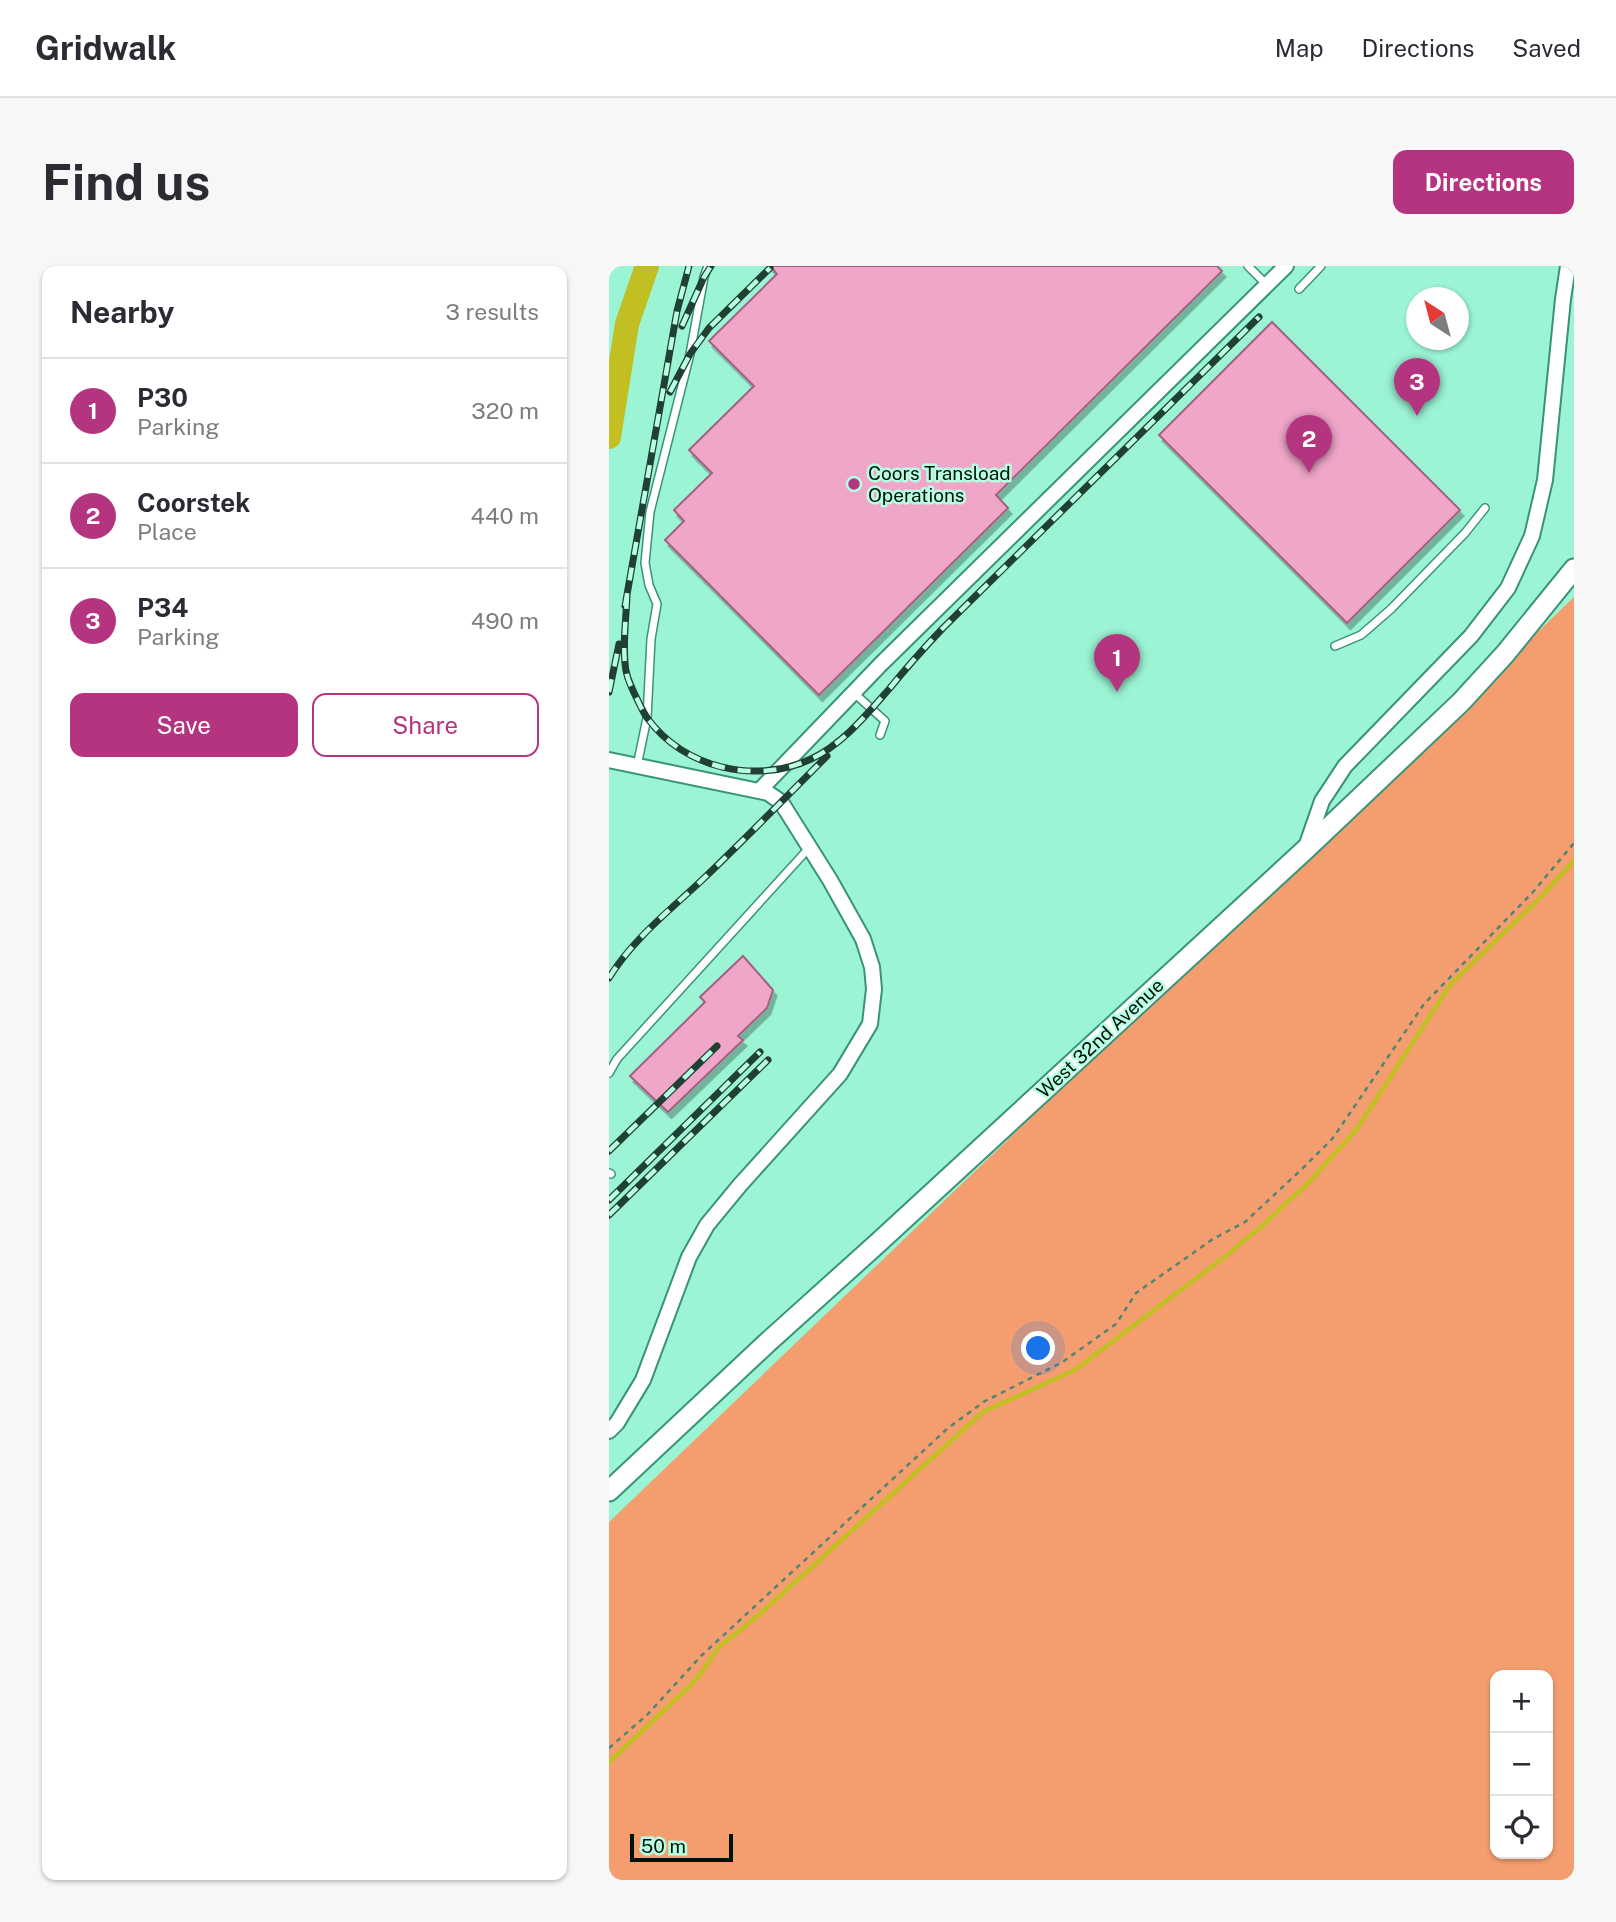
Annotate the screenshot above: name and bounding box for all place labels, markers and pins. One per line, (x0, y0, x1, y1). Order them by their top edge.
pin: 3 (1394, 358, 1440, 416)
pin: 2 (1286, 415, 1332, 473)
place label: Coors Transload Operations (868, 462, 1011, 506)
marker: Coors Transload Operations (846, 476, 862, 492)
pin: 1 (1094, 634, 1140, 692)

